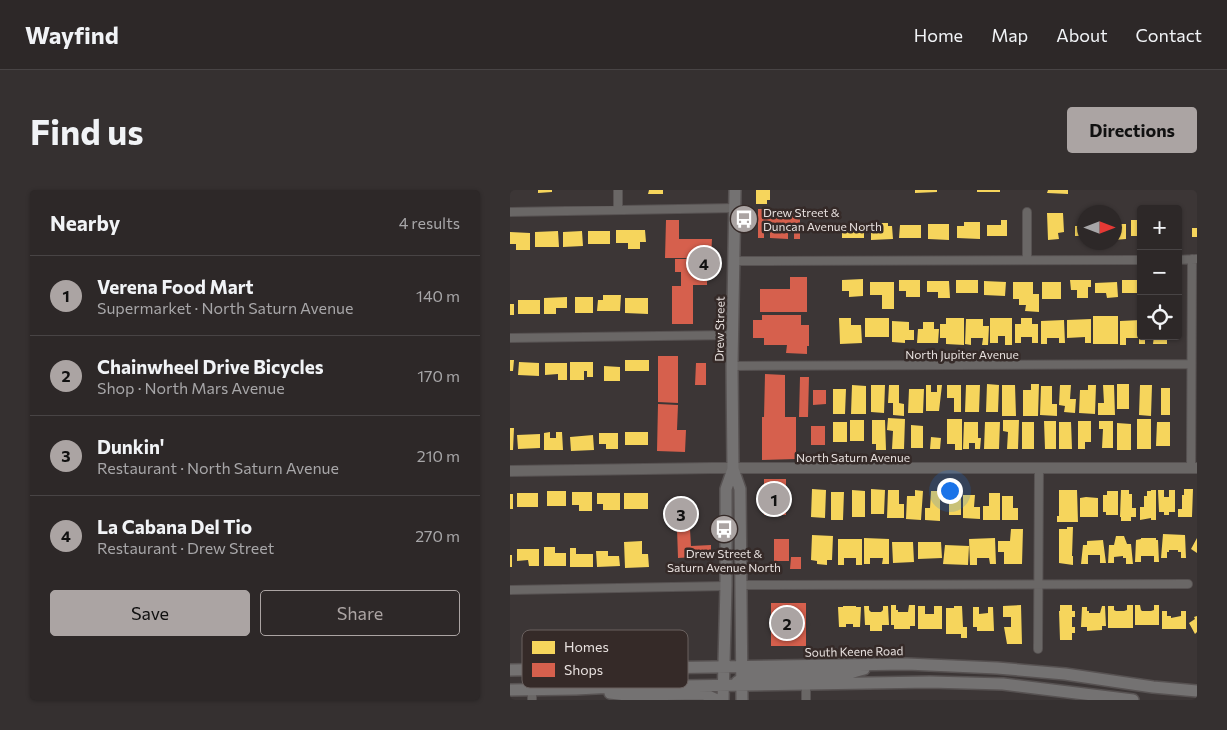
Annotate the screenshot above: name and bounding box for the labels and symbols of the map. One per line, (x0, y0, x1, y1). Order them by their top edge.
bus stop icon: Drew Street & Duncan Avenue North (729, 204, 759, 234)
place label: Drew Street & Duncan Avenue North (763, 205, 882, 233)
north arrow (1077, 205, 1122, 250)
pin: 4 (688, 244, 720, 282)
street label: Drew Street (711, 296, 727, 362)
street label: North Jupiter Avenue (905, 347, 1019, 362)
street label: North Saturn Avenue (796, 450, 910, 464)
your location (937, 478, 963, 504)
pin: 1 (758, 480, 790, 518)
pin: 3 (665, 495, 697, 533)
bus stop icon: Drew Street & Saturn Avenue North (709, 514, 739, 544)
place label: Drew Street & Saturn Avenue North (667, 546, 781, 574)
pin: 2 (771, 604, 803, 642)
legend (522, 630, 688, 688)
text: Homes (564, 638, 609, 655)
street label: South Keene Road (804, 643, 904, 659)
text: Shops (564, 661, 603, 678)

